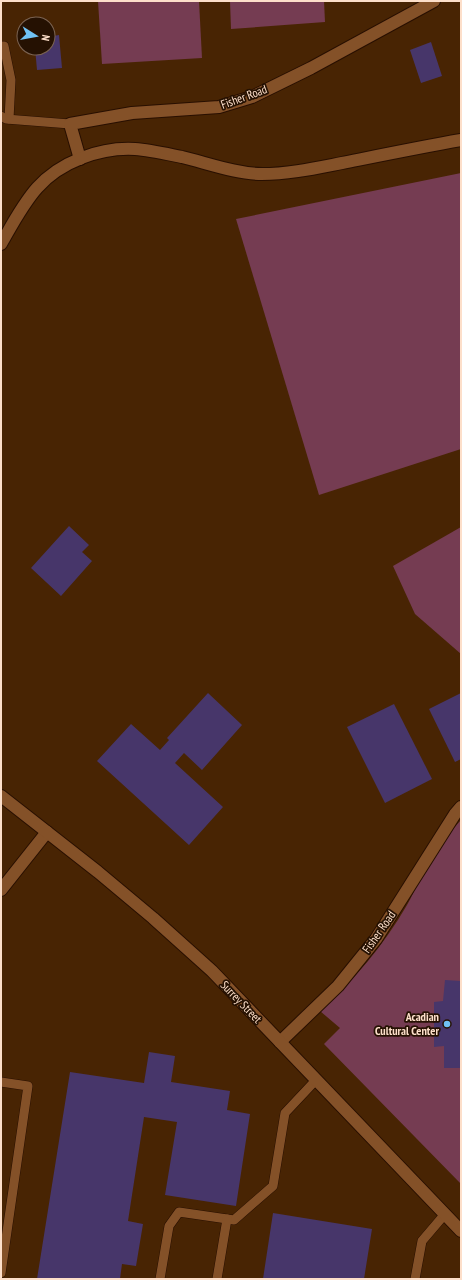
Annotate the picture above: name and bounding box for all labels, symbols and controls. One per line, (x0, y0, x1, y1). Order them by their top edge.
north arrow (16, 16, 56, 56)
text: N (38, 34, 53, 42)
street label: Fisher Road (219, 81, 269, 112)
street label: Fisher Road (359, 908, 399, 956)
street label: Surrey Street (217, 977, 266, 1027)
place label: Acadian Cultural Center (375, 1009, 439, 1038)
marker: Acadian Cultural Center (442, 1019, 452, 1029)

